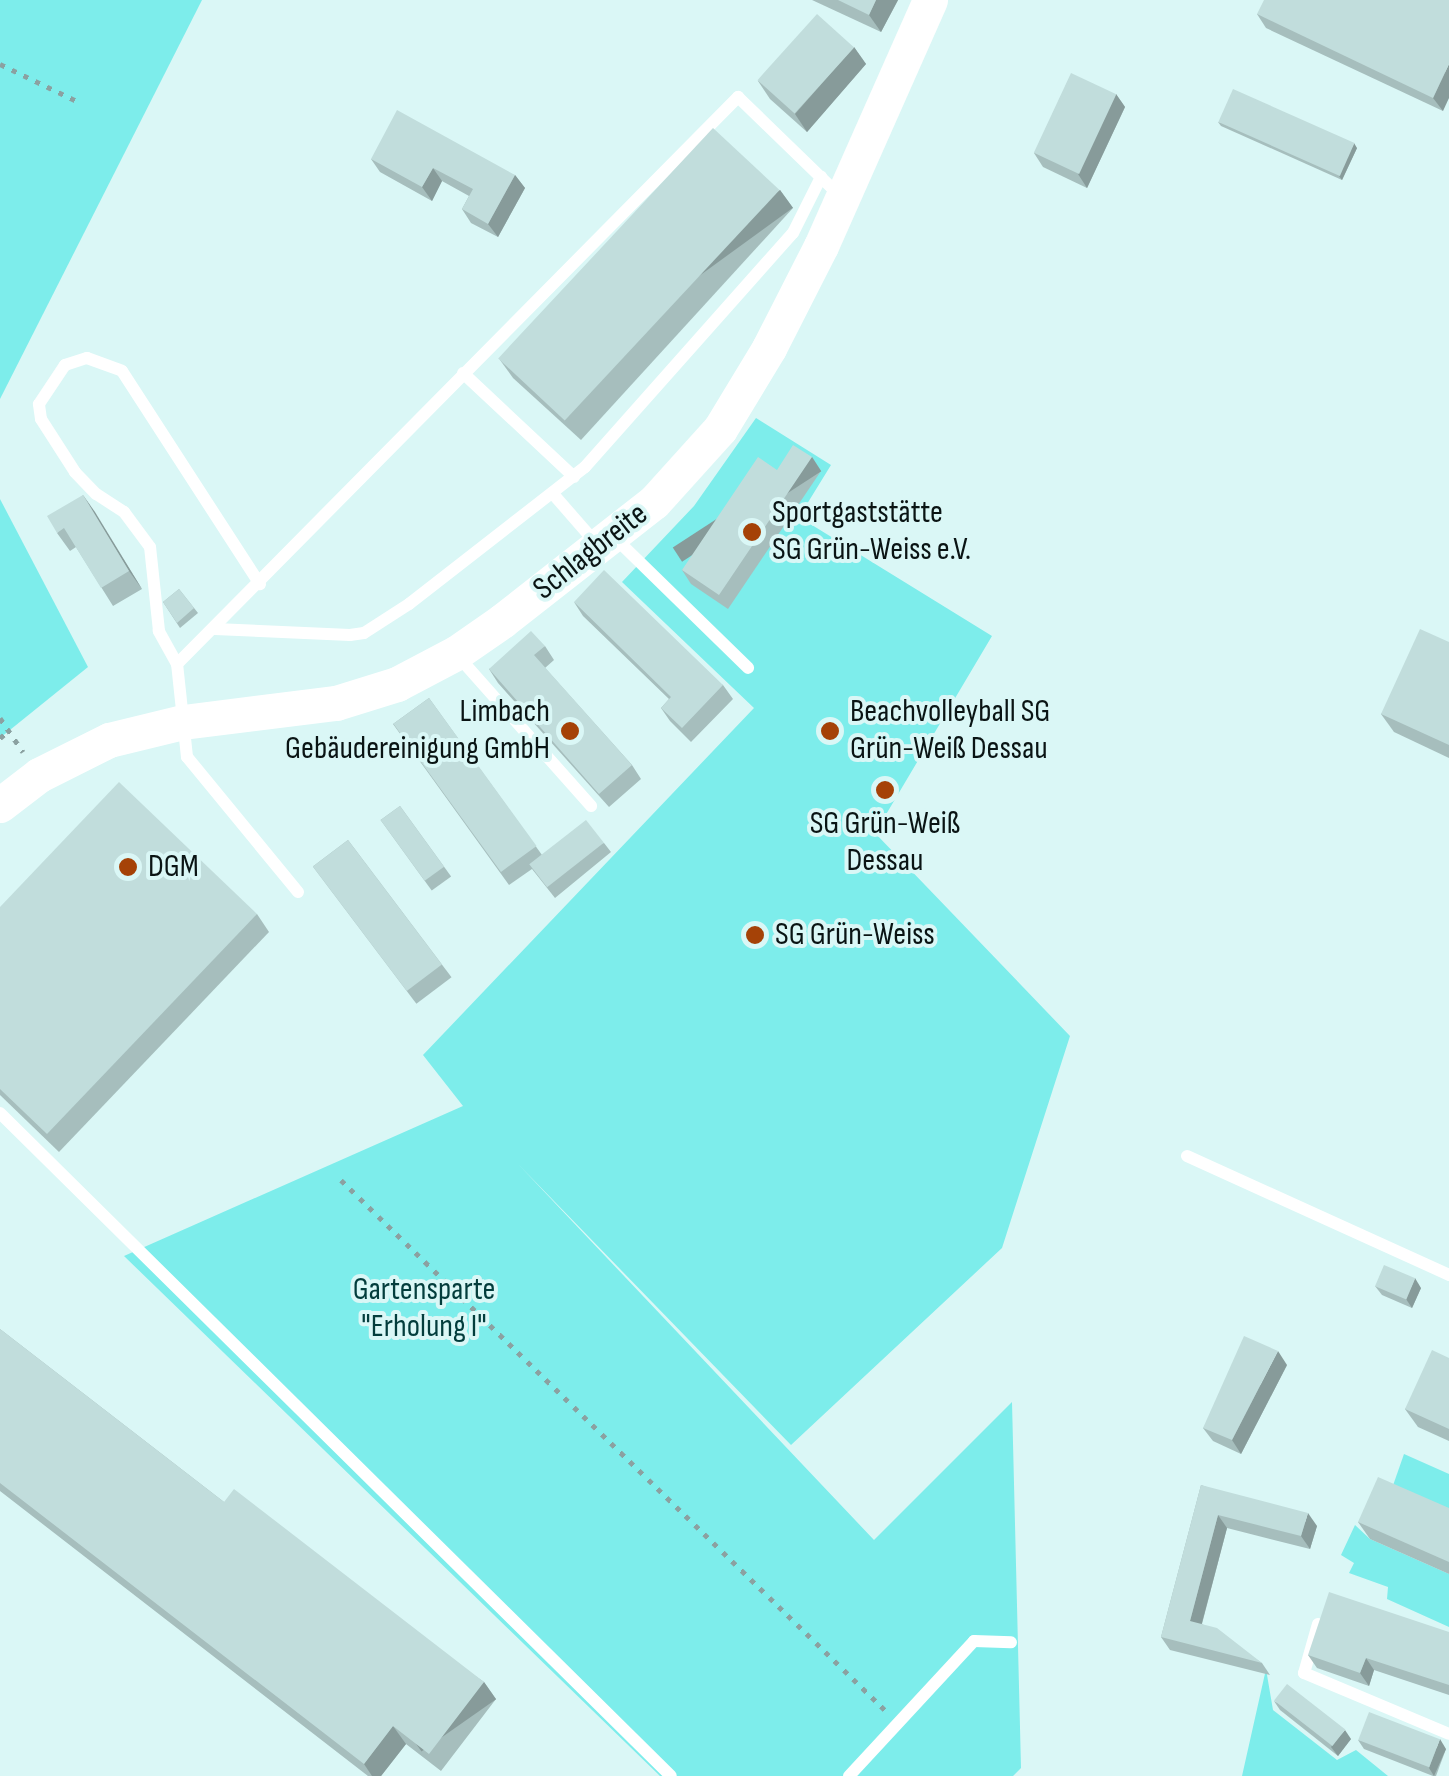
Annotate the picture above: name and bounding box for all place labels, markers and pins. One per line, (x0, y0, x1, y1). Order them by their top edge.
place label: Sportgaststätte SG Grün-Weiss e.V. (772, 495, 971, 570)
marker: Sportgaststätte SG Grün-Weiss e.V. (741, 521, 763, 543)
place label: Limbach Gebäudereinigung GmbH (285, 694, 550, 769)
place label: Beachvolleyball SG Grün-Weiß Dessau (850, 694, 1050, 769)
marker: Limbach Gebäudereinigung GmbH (559, 720, 581, 742)
marker: Beachvolleyball SG Grün-Weiß Dessau (819, 720, 841, 742)
marker: SG Grün-Weiß Dessau (874, 779, 896, 801)
place label: SG Grün-Weiß Dessau (810, 806, 960, 881)
place label: DGM (148, 848, 199, 886)
marker: DGM (117, 856, 139, 878)
place label: SG Grün-Weiss (775, 916, 935, 954)
marker: SG Grün-Weiss (744, 924, 766, 946)

